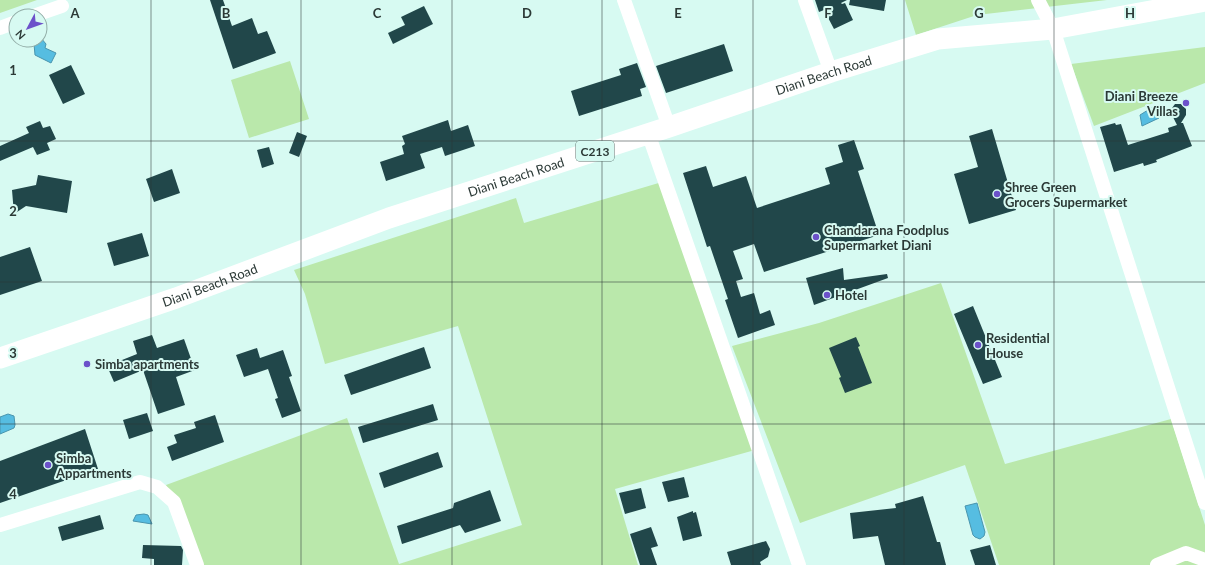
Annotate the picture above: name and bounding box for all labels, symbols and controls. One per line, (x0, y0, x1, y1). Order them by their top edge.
text: A (69, 5, 80, 21)
text: B (222, 5, 231, 21)
text: C (373, 5, 382, 21)
text: D (522, 5, 532, 21)
text: E (674, 5, 682, 21)
text: F (824, 5, 832, 21)
text: G (974, 5, 984, 21)
text: H (1125, 5, 1135, 21)
north arrow (8, 8, 48, 48)
text: N (12, 27, 28, 42)
street label: Diani Beach Road (773, 52, 874, 98)
text: 1 (9, 62, 17, 78)
place label: Diani Breeze Villas (1105, 88, 1178, 119)
marker: Diani Breeze Villas (1181, 98, 1191, 108)
road number: C213 (576, 141, 614, 161)
street label: Diani Beach Road (466, 154, 566, 200)
place label: Shree Green Grocers Supermarket (1005, 179, 1128, 210)
marker: Shree Green Grocers Supermarket (992, 189, 1002, 199)
text: 2 (9, 203, 17, 219)
place label: Chandarana Foodplus Supermarket Diani (824, 222, 949, 253)
marker: Chandarana Foodplus Supermarket Diani (811, 232, 821, 242)
street label: Diani Beach Road (160, 260, 260, 310)
place label: Hotel (835, 287, 867, 303)
marker: Hotel (822, 290, 832, 300)
place label: Residential House (986, 330, 1050, 361)
marker: Residential House (973, 340, 983, 350)
text: 3 (9, 345, 17, 361)
place label: Simba apartments (95, 356, 200, 372)
marker: Simba apartments (82, 359, 92, 369)
place label: Simba Appartments (55, 450, 132, 481)
marker: Simba Appartments (43, 460, 53, 470)
text: 4 (9, 486, 17, 502)

